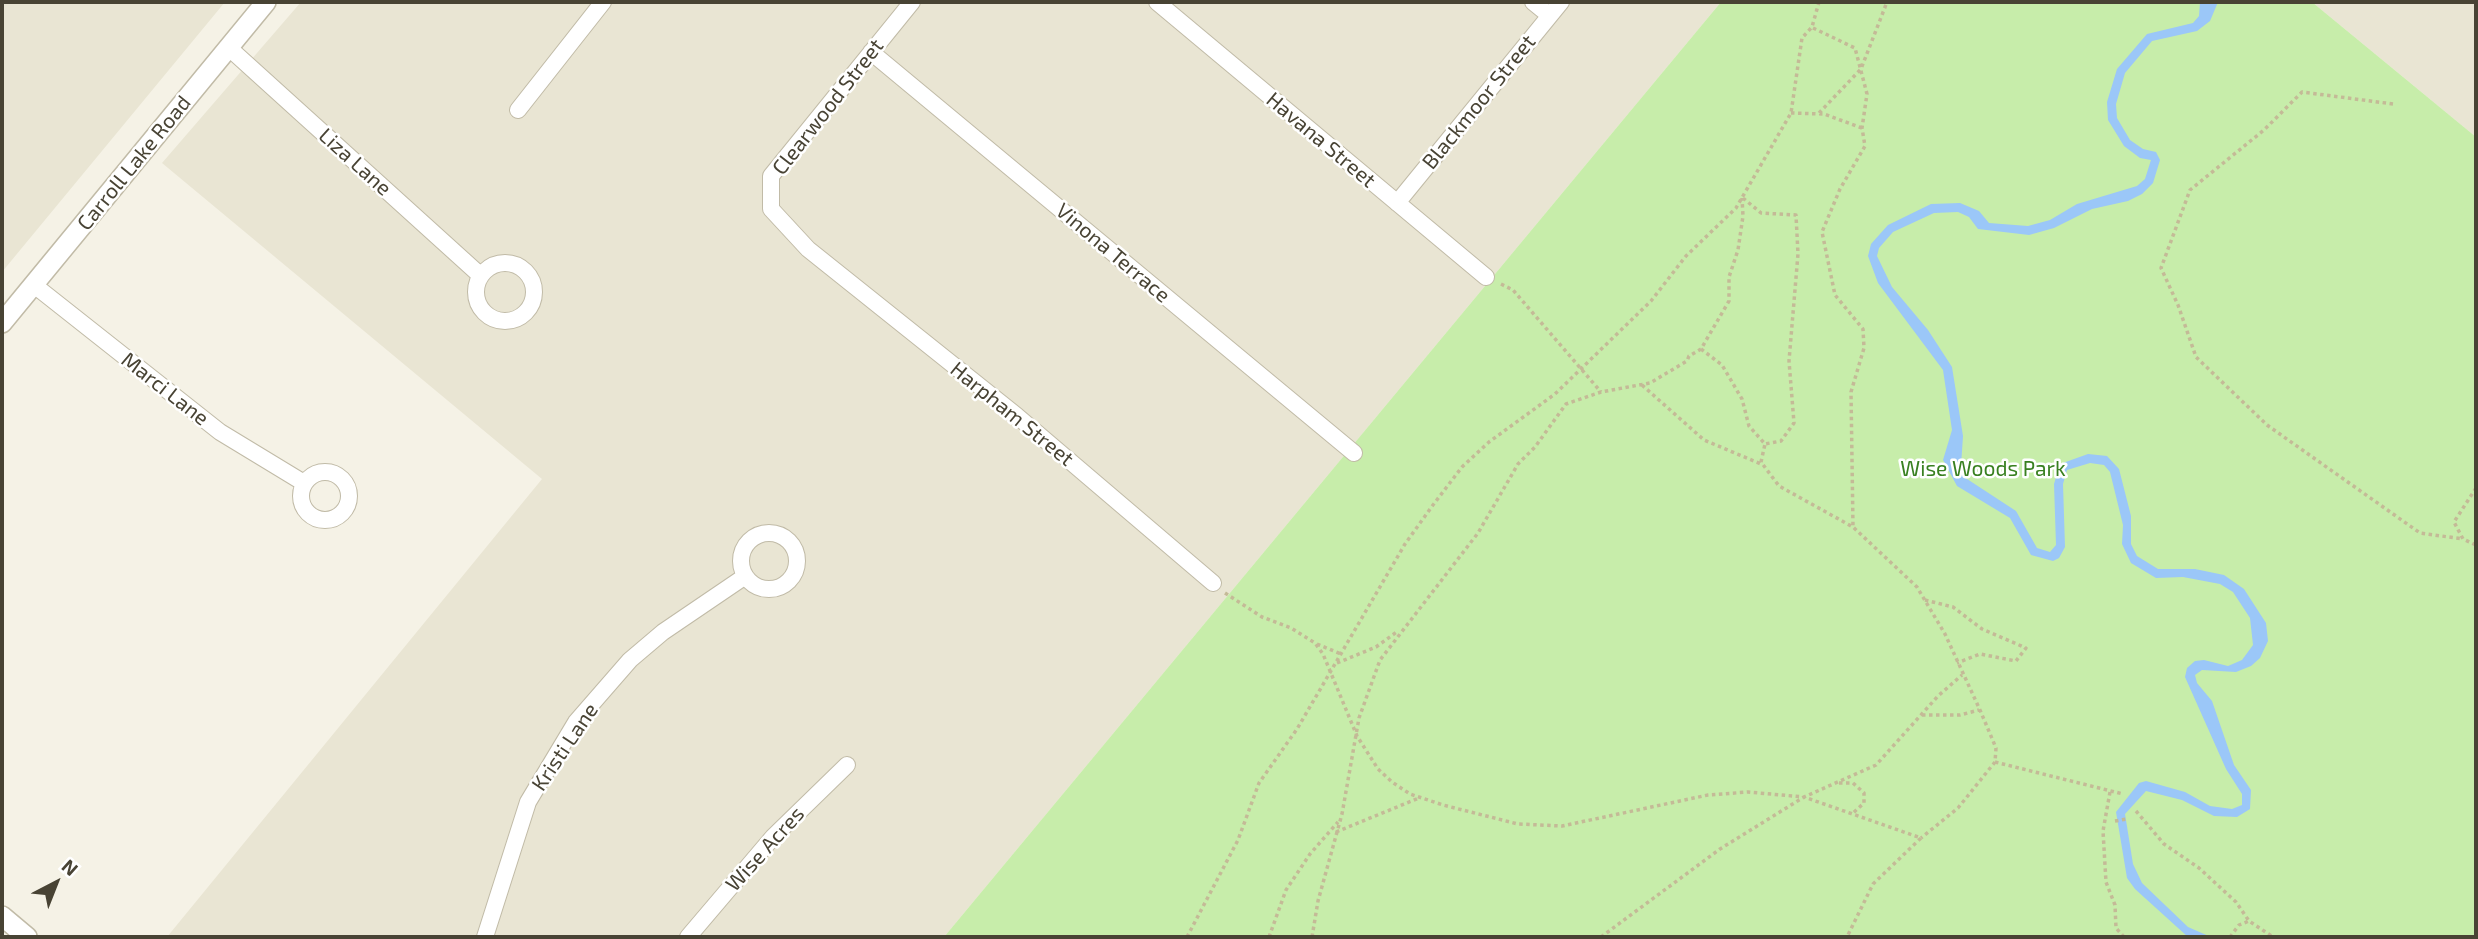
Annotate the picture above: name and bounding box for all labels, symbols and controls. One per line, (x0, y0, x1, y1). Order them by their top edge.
street label: Blackmoor Street (1417, 30, 1541, 174)
street label: Clearwood Street (767, 34, 889, 180)
street label: Havana Street (1261, 87, 1381, 193)
street label: Carroll Lake Road (72, 91, 196, 235)
street label: Liza Lane (314, 123, 396, 201)
street label: Vinona Terrace (1051, 198, 1175, 308)
street label: Marci Lane (116, 347, 214, 431)
street label: Harpham Street (945, 357, 1079, 471)
park label: Wise Woods Park (1900, 456, 2066, 482)
street label: Kristi Lane (526, 698, 604, 796)
street label: Wise Acres (720, 801, 810, 897)
north arrow (21, 848, 91, 918)
text: N (58, 854, 83, 880)

